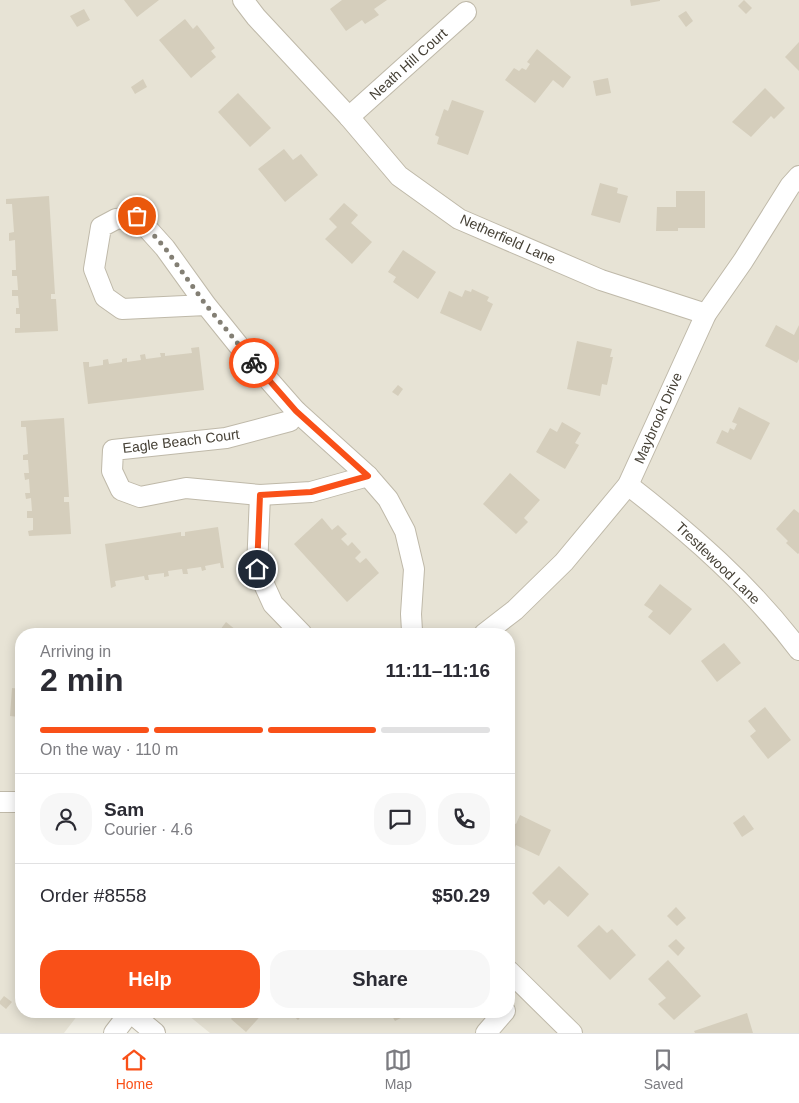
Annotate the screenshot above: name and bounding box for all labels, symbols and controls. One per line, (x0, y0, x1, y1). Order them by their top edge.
street label: Neath Hill Court (366, 25, 450, 103)
pin (116, 195, 158, 237)
icon: bag (123, 202, 151, 230)
street label: Netherfield Lane (458, 211, 558, 267)
courier (229, 338, 279, 388)
icon: bike (240, 349, 268, 377)
street label: Maybrook Drive (631, 370, 685, 466)
street label: Eagle Beach Court (122, 426, 240, 456)
street label: Trestlewood Lane (673, 519, 764, 607)
pin (236, 548, 278, 590)
icon: home (243, 555, 271, 583)
text: Arriving in (40, 643, 111, 660)
text: 11:11–11:16 (385, 660, 490, 681)
text: 2 min (40, 662, 124, 698)
text: On the way · 110 m (40, 741, 178, 758)
button: person (40, 793, 92, 845)
button: chat (374, 793, 426, 845)
button: phone (438, 793, 490, 845)
text: Sam (104, 799, 144, 820)
text: Courier · 4.6 (104, 821, 193, 838)
text: Order #8558 (40, 885, 147, 906)
text: $50.29 (432, 885, 490, 906)
button: Help (40, 950, 260, 1008)
button: Share (270, 950, 490, 1008)
tab: Home (116, 1046, 153, 1092)
tab: Map (384, 1046, 412, 1092)
tab: Saved (644, 1046, 683, 1092)

